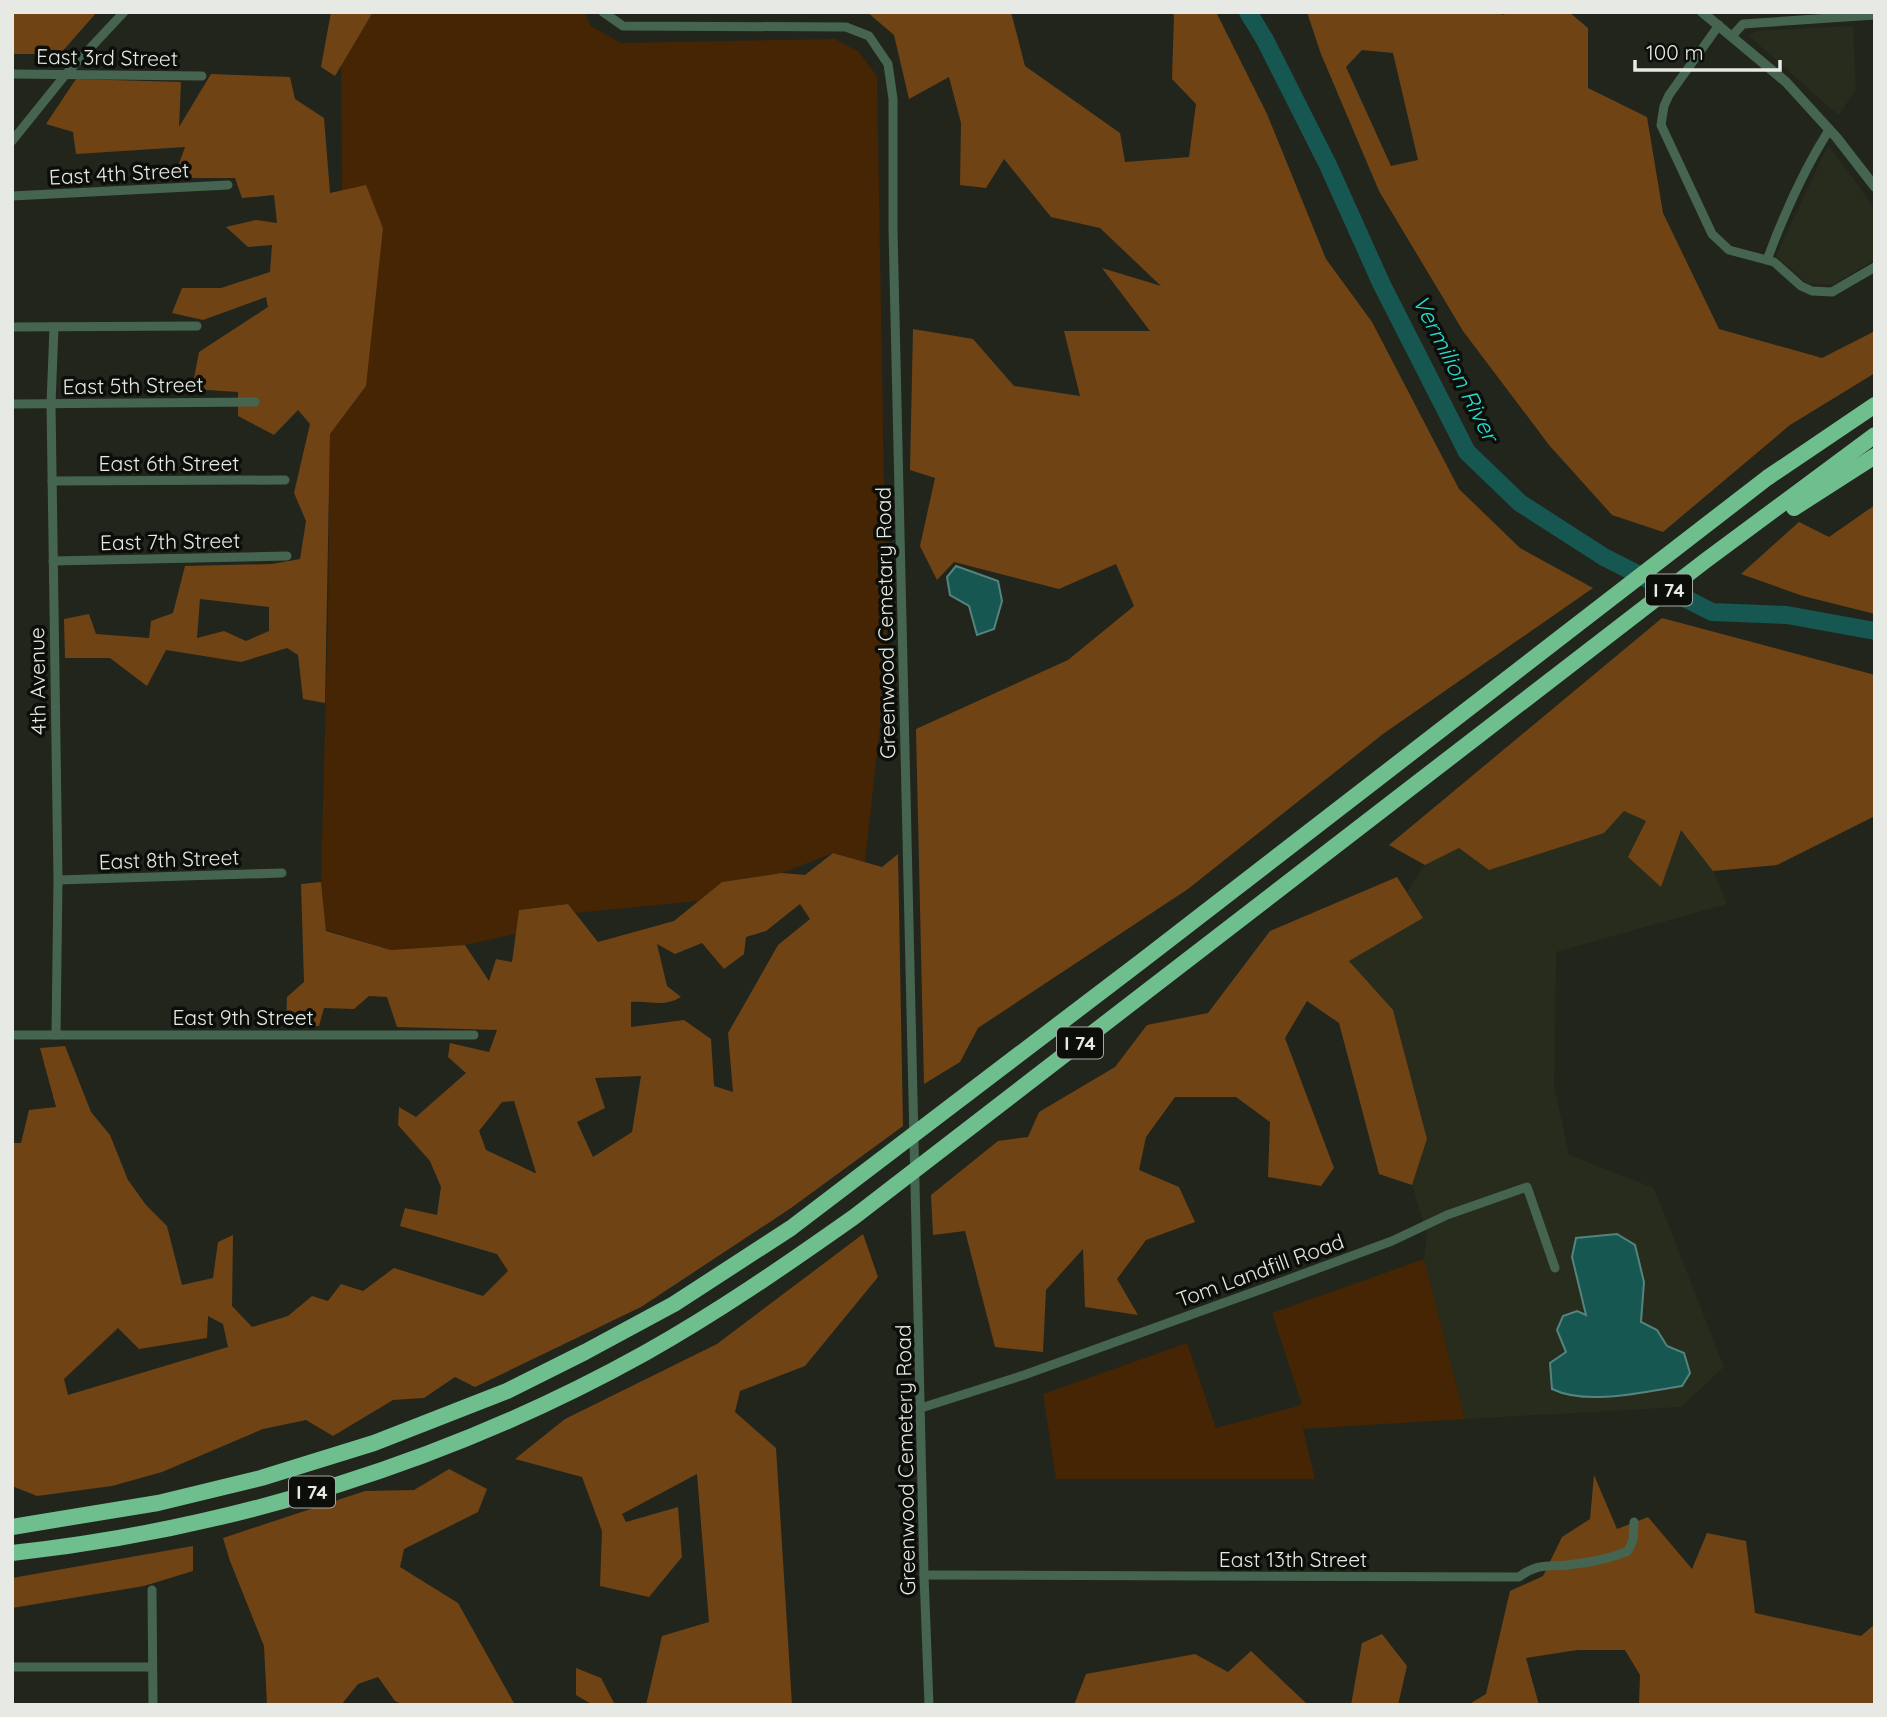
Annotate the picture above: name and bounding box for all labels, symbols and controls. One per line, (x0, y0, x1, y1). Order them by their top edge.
scale bar (1635, 28, 1780, 72)
text: 100 m (1646, 39, 1704, 65)
street label: East 3rd Street (36, 43, 178, 71)
street label: East 4th Street (48, 156, 190, 190)
water label: Vermilion River (1407, 290, 1507, 449)
street label: East 5th Street (62, 371, 204, 399)
street label: East 6th Street (99, 450, 239, 476)
street label: Greenwood Cemetary Road (870, 487, 900, 759)
street label: East 7th Street (100, 527, 240, 555)
road number: I 74 (1646, 575, 1692, 606)
street label: 4th Avenue (23, 627, 51, 735)
street label: East 8th Street (98, 844, 240, 874)
street label: East 9th Street (172, 1004, 314, 1030)
road number: I 74 (1057, 1028, 1103, 1058)
street label: Tom Landfill Road (1173, 1228, 1347, 1312)
street label: Greenwood Cemetery Road (890, 1324, 920, 1596)
road number: I 74 (289, 1476, 335, 1508)
street label: East 13th Street (1219, 1546, 1367, 1572)

